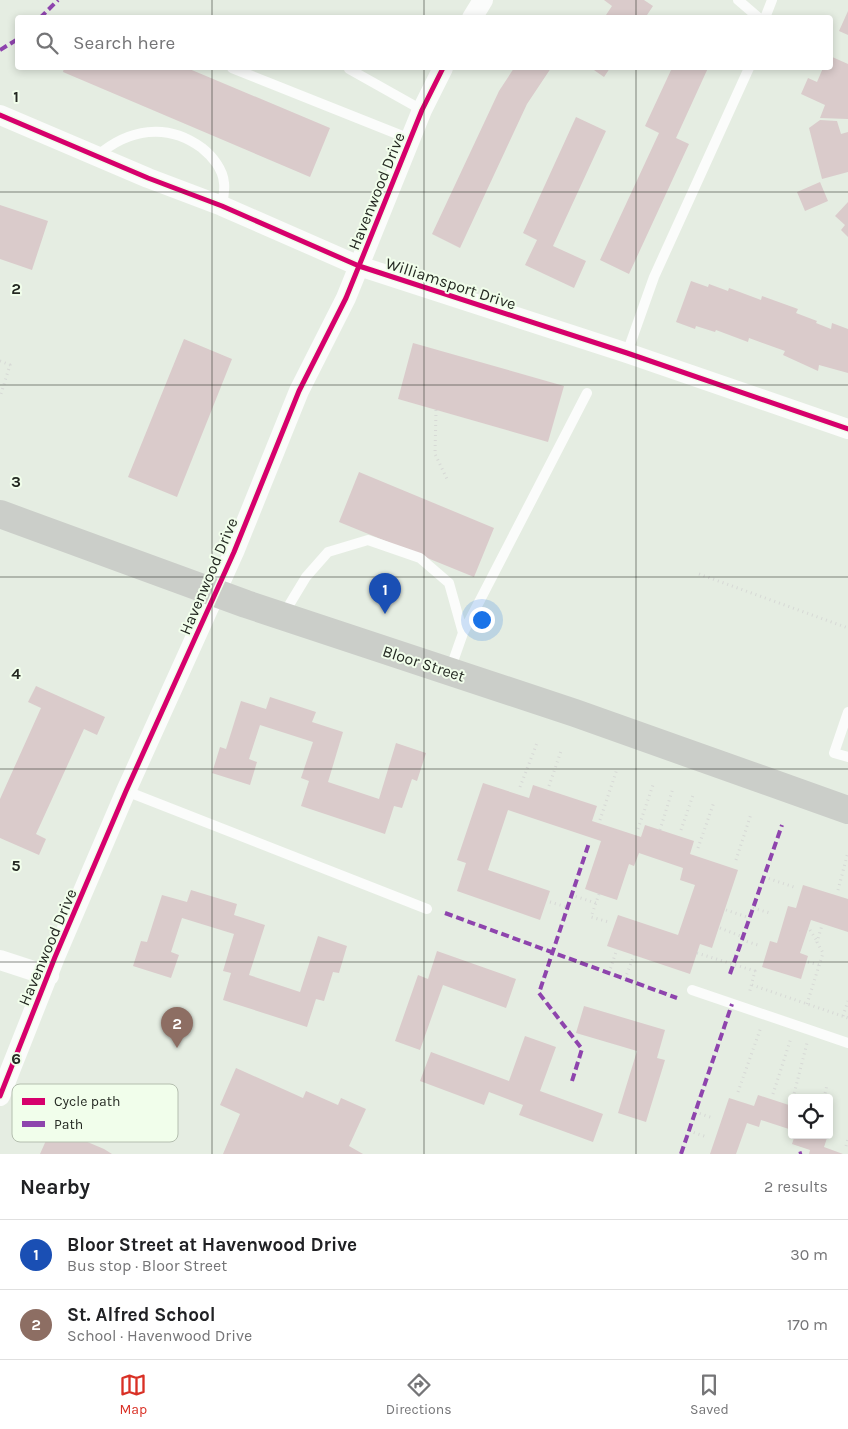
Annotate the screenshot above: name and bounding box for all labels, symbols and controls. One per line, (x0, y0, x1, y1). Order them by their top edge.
search box (15, 15, 833, 70)
icon: search (33, 29, 61, 57)
text: Search here (73, 32, 175, 54)
text: 1 (13, 87, 19, 106)
street label: Havenwood Drive (344, 130, 409, 253)
street label: Williamsport Drive (383, 253, 518, 314)
text: 2 (11, 279, 21, 298)
text: 3 (11, 472, 21, 491)
street label: Havenwood Drive (175, 515, 242, 638)
pin: 1 (369, 573, 401, 614)
your location (469, 607, 495, 633)
street label: Bloor Street (380, 641, 467, 686)
text: 4 (11, 664, 21, 683)
text: 5 (11, 856, 21, 875)
street label: Havenwood Drive (14, 886, 81, 1009)
pin: 2 (161, 1007, 193, 1048)
text: 6 (11, 1049, 21, 1068)
legend (12, 1084, 178, 1142)
text: Cycle path (54, 1093, 120, 1110)
map controls (788, 1094, 833, 1139)
button: locate (788, 1094, 833, 1139)
text: Path (54, 1116, 83, 1133)
text: Nearby (20, 1175, 90, 1199)
text: 2 results (764, 1177, 828, 1196)
text: Bloor Street at Havenwood Drive (67, 1234, 357, 1256)
text: 1 (33, 1245, 39, 1264)
text: 30 m (790, 1245, 828, 1264)
text: Bus stop · Bloor Street (67, 1256, 227, 1275)
text: St. Alfred School (67, 1304, 215, 1326)
text: 2 (31, 1315, 41, 1334)
text: 170 m (787, 1315, 828, 1334)
text: School · Havenwood Drive (67, 1326, 252, 1345)
tab: Map (119, 1371, 147, 1418)
tab: Directions (386, 1371, 452, 1418)
tab: Saved (690, 1371, 729, 1418)

